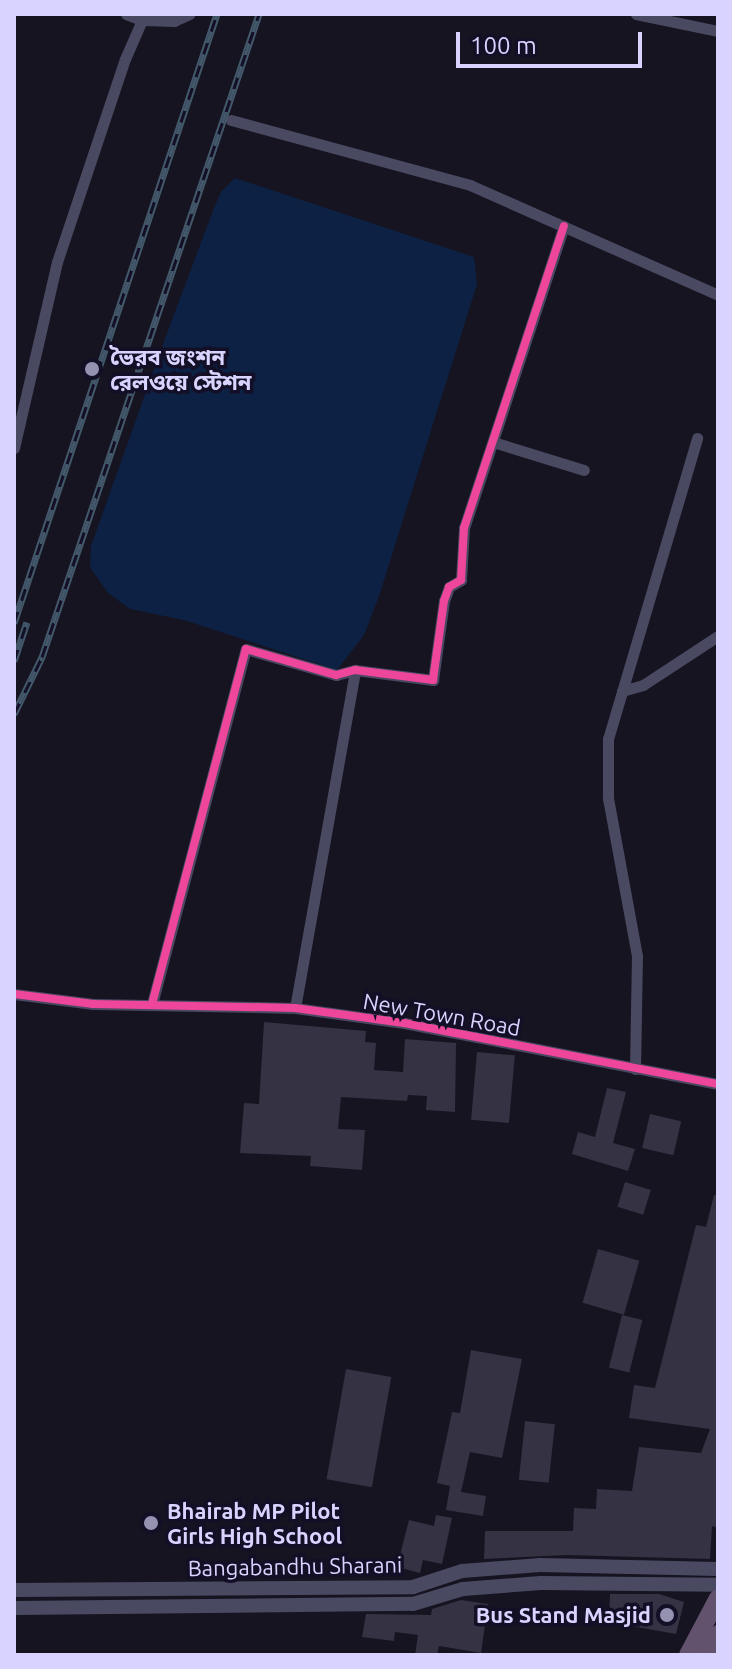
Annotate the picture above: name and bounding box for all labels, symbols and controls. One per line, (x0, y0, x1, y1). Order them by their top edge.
scale bar (460, 16, 646, 66)
text: 100 m (470, 32, 537, 59)
place label: ভৈরব জংশন রেলওয়ে স্টেশন (110, 343, 251, 394)
marker: ভৈরব জংশন রেলওয়ে স্টেশন (81, 358, 103, 380)
street label: New Town Road (361, 987, 523, 1041)
place label: Bhairab MP Pilot Girls High School (167, 1497, 342, 1548)
marker: Bhairab MP Pilot Girls High School (142, 1514, 160, 1532)
street label: Bangabandhu Sharani (188, 1551, 402, 1581)
place label: Bus Stand Masjid (476, 1602, 651, 1628)
marker: Bus Stand Masjid (658, 1606, 676, 1624)

